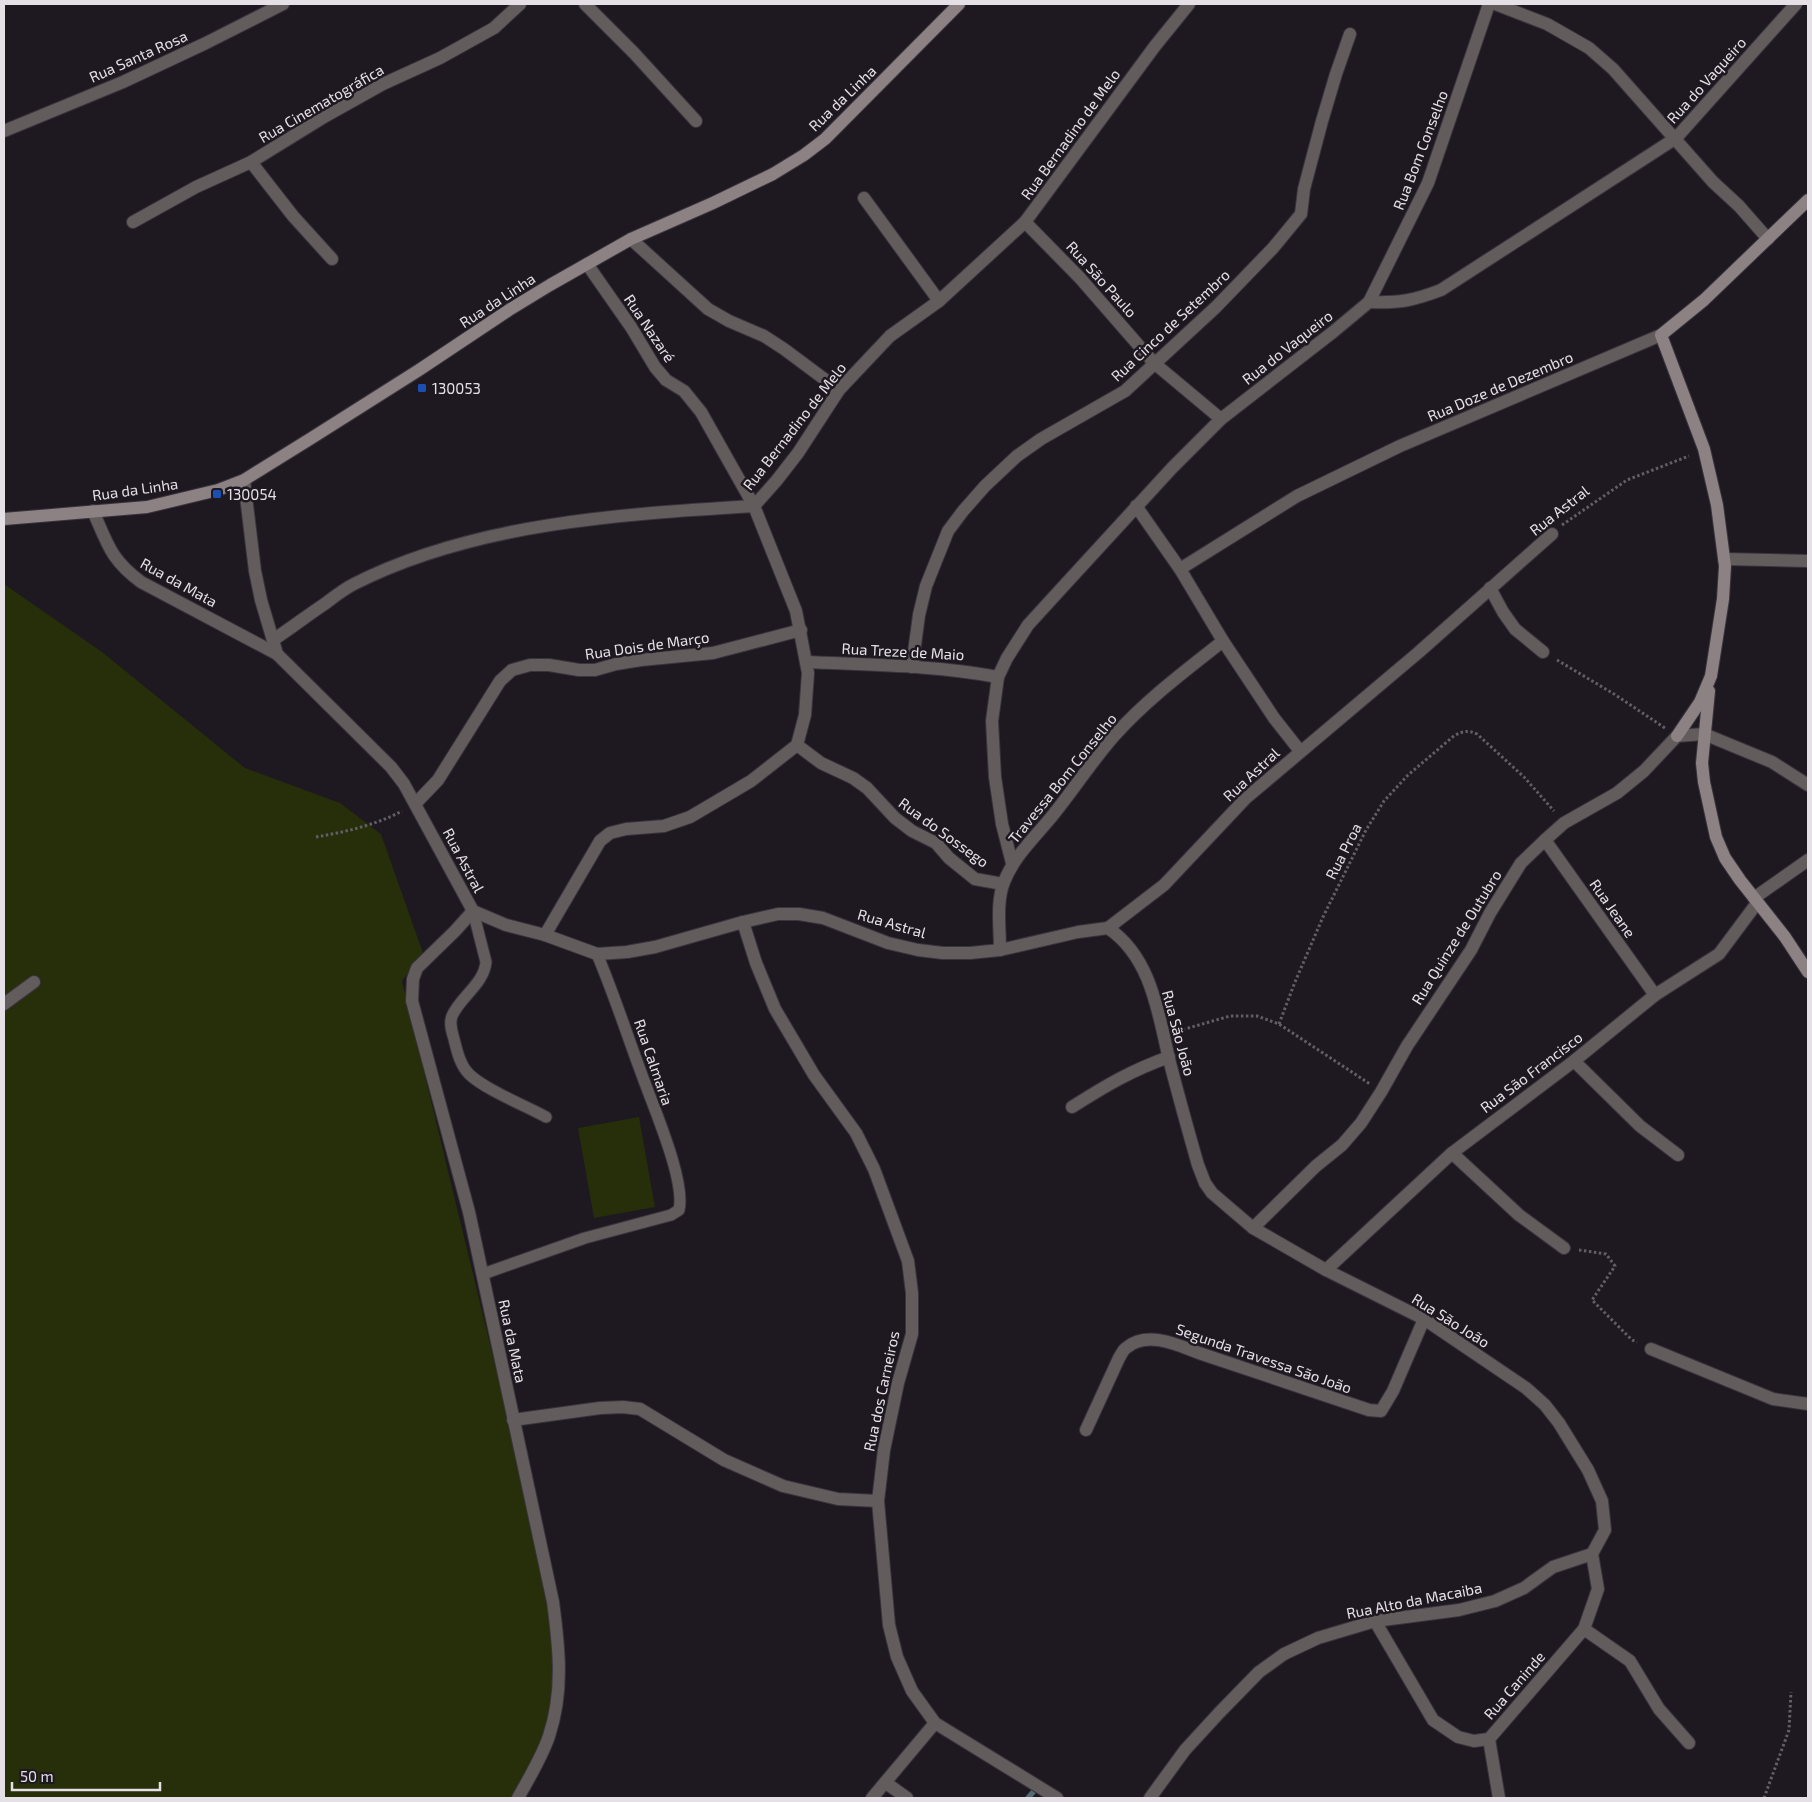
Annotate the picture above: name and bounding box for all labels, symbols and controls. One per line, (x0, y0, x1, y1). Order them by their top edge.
street label: Rua Santa Rosa (86, 26, 190, 86)
street label: Rua do Vaqueiro (1663, 33, 1749, 127)
street label: Rua Cinematográfica (255, 60, 387, 146)
street label: Rua da Linha (805, 61, 879, 135)
street label: Rua Bernadino de Melo (1017, 65, 1123, 203)
street label: Rua Bom Conselho (1389, 88, 1451, 212)
street label: Rua São Paulo (1063, 237, 1141, 321)
street label: Rua Cinco de Setembro (1107, 265, 1233, 385)
street label: Rua da Linha (456, 269, 538, 331)
street label: Rua Nazaré (621, 291, 679, 365)
street label: Rua do Vaqueiro (1238, 306, 1336, 388)
street label: Rua Doze de Dezembro (1424, 347, 1576, 425)
street label: Rua Bernadino de Melo (739, 359, 849, 493)
place label: 130053 (432, 379, 481, 397)
marker: 130053 (416, 382, 428, 394)
street label: Rua da Linha (91, 474, 179, 504)
street label: Rua Astral (1526, 481, 1593, 539)
place label: 130054 (227, 485, 277, 503)
marker: 130054 (211, 488, 223, 500)
street label: Rua da Mata (137, 554, 221, 610)
street label: Rua Dois de Março (584, 627, 711, 664)
street label: Rua Treze de Maio (841, 639, 965, 663)
street label: Travessa Bom Conselho (1004, 709, 1120, 847)
street label: Rua Astral (1219, 743, 1283, 805)
street label: Rua do Sossego (895, 793, 993, 871)
street label: Rua Proa (1321, 820, 1365, 882)
street label: Rua Astral (440, 825, 489, 896)
street label: Rua Quinze de Outubro (1407, 866, 1506, 1008)
street label: Rua Jeane (1586, 875, 1640, 941)
street label: Rua Astral (856, 905, 929, 942)
street label: Rua São João (1159, 988, 1199, 1078)
street label: Rua Calmaria (631, 1017, 677, 1107)
street label: Rua São Francisco (1476, 1028, 1586, 1116)
street label: Rua São João (1409, 1289, 1493, 1351)
street label: Rua da Mata (495, 1298, 531, 1384)
street label: Segunda Travessa São João (1174, 1319, 1354, 1397)
street label: Rua dos Carneiros (859, 1329, 903, 1453)
street label: Rua Alto da Macaiba (1345, 1578, 1483, 1622)
street label: Rua Caninde (1480, 1647, 1548, 1723)
scale bar (12, 1760, 160, 1792)
text: 50 m (20, 1767, 54, 1785)

